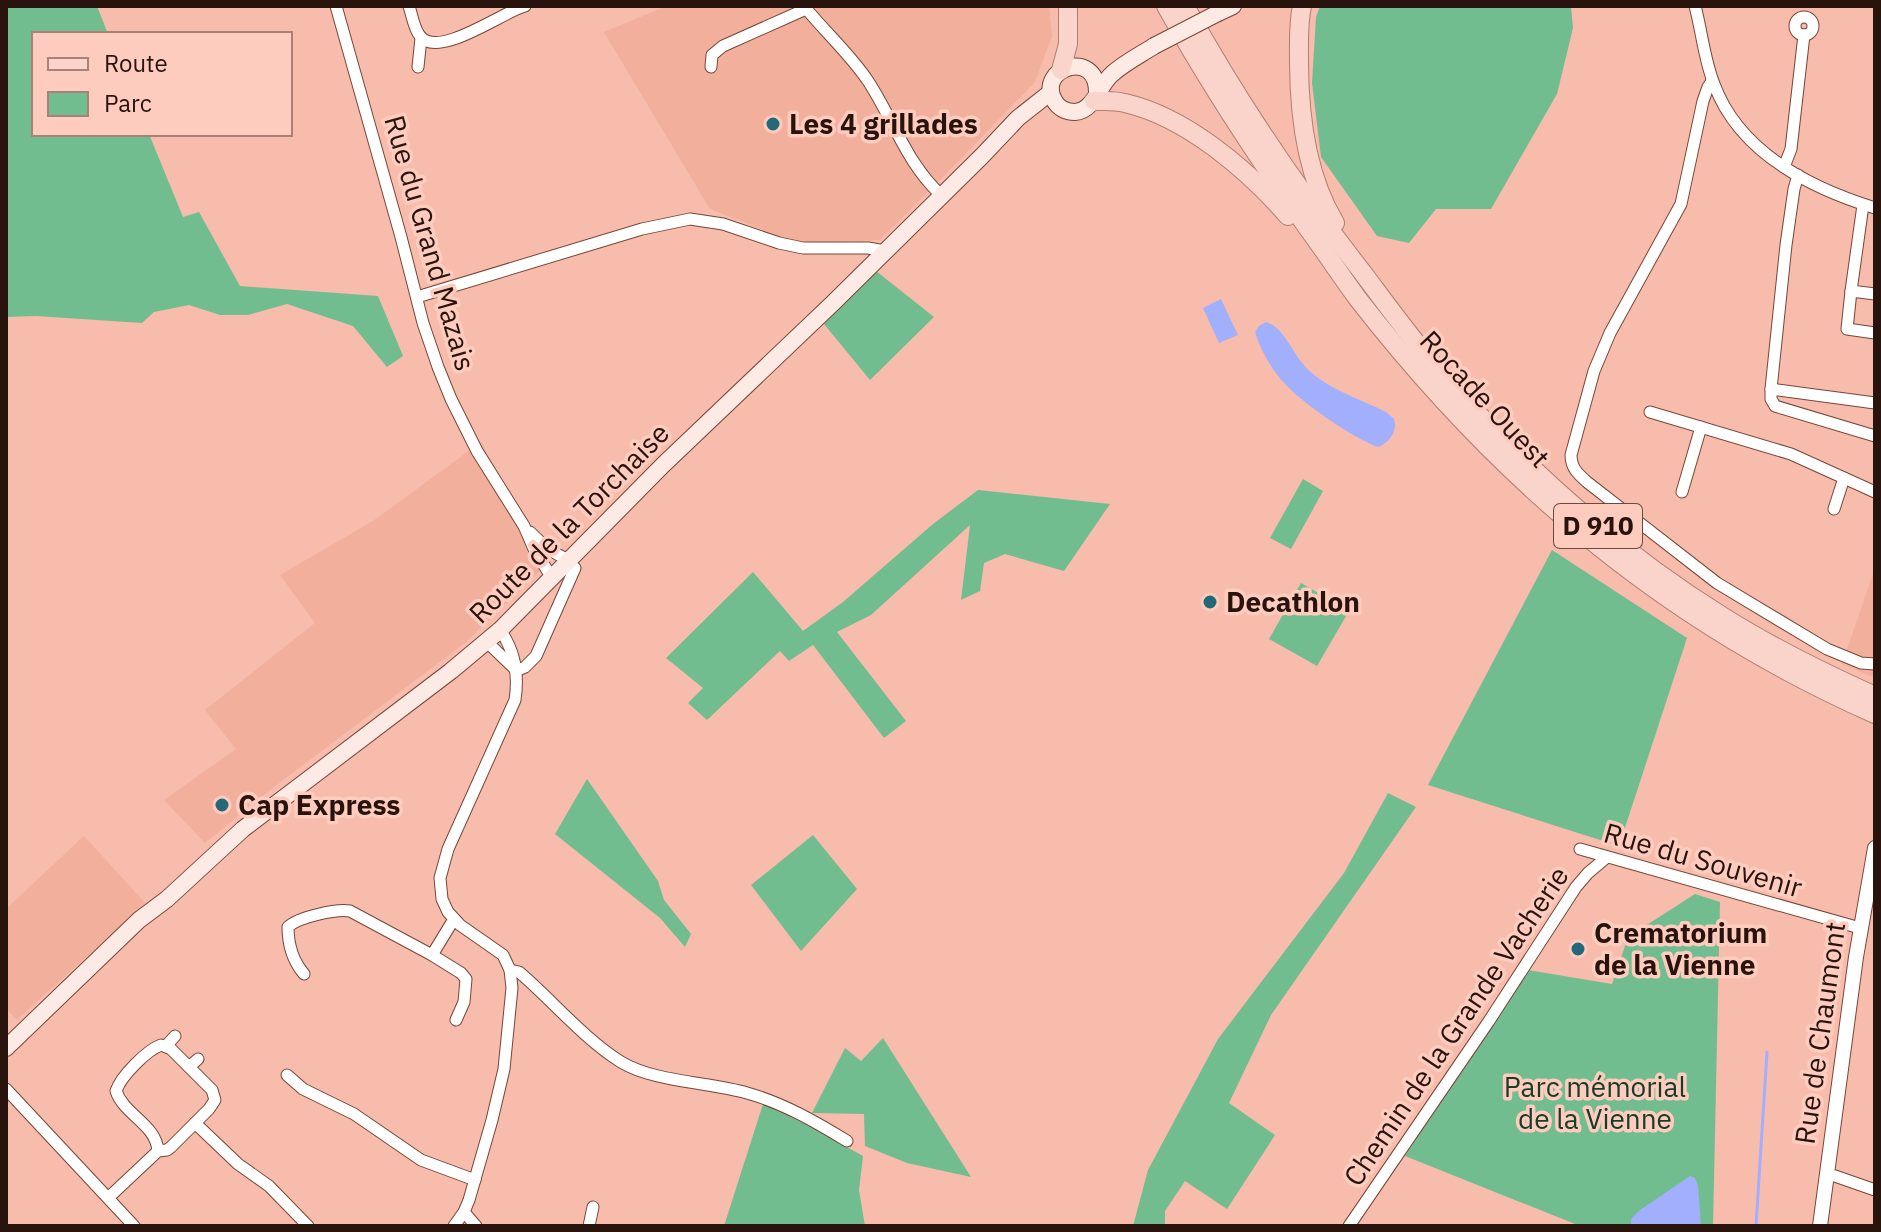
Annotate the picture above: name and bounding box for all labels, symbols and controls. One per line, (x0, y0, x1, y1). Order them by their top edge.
legend (32, 32, 292, 136)
text: Route (104, 47, 168, 79)
text: Parc (104, 87, 152, 119)
place label: Les 4 grillades (789, 105, 978, 142)
street label: Rue du Grand Mazais (376, 111, 485, 375)
marker: Les 4 grillades (764, 115, 782, 133)
street label: Rocade Ouest (1412, 322, 1559, 475)
street label: Route de la Torchaise (460, 414, 677, 631)
road number: D 910 (1554, 504, 1642, 548)
place label: Decathlon (1226, 583, 1360, 620)
marker: Decathlon (1201, 593, 1219, 611)
place label: Cap Express (238, 786, 400, 823)
marker: Cap Express (213, 796, 231, 814)
street label: Rue du Souvenir (1600, 814, 1807, 905)
street label: Chemin de la Grande Vacherie (1335, 859, 1577, 1193)
place label: Crematorium de la Vienne (1594, 914, 1767, 983)
street label: Rue de Chaumont (1786, 919, 1853, 1146)
marker: Crematorium de la Vienne (1569, 940, 1587, 958)
park label: Parc mémorial de la Vienne (1504, 1068, 1686, 1137)

